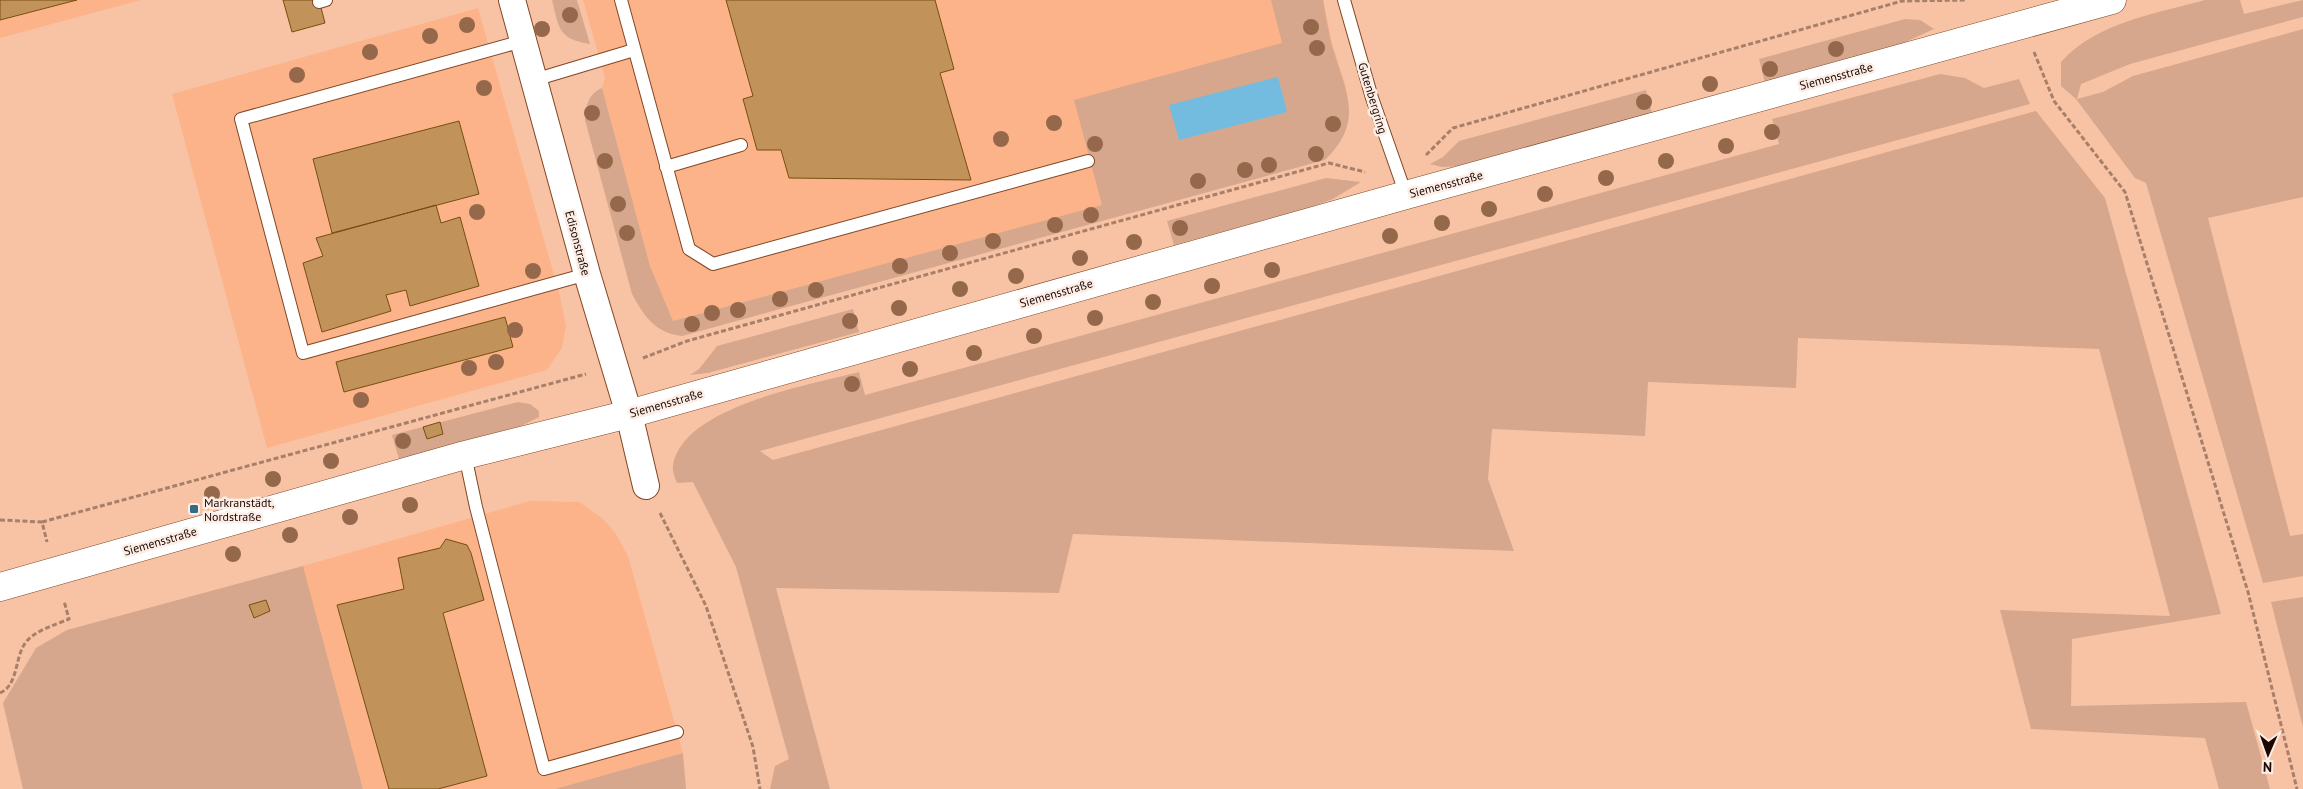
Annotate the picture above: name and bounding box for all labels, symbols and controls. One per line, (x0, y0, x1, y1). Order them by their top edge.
street label: Siemensstraße (1798, 59, 1874, 93)
street label: Gutenbergring (1355, 61, 1391, 135)
street label: Siemensstraße (1408, 167, 1484, 201)
street label: Edisonstraße (562, 209, 594, 277)
street label: Siemensstraße (1018, 275, 1094, 311)
street label: Siemensstraße (628, 385, 704, 421)
place label: Markranstädt, Nordstraße (204, 495, 275, 524)
marker: Markranstädt, Nordstraße (188, 503, 200, 515)
street label: Siemensstraße (122, 523, 198, 559)
north arrow (2243, 729, 2293, 779)
text: N (2263, 758, 2272, 776)

